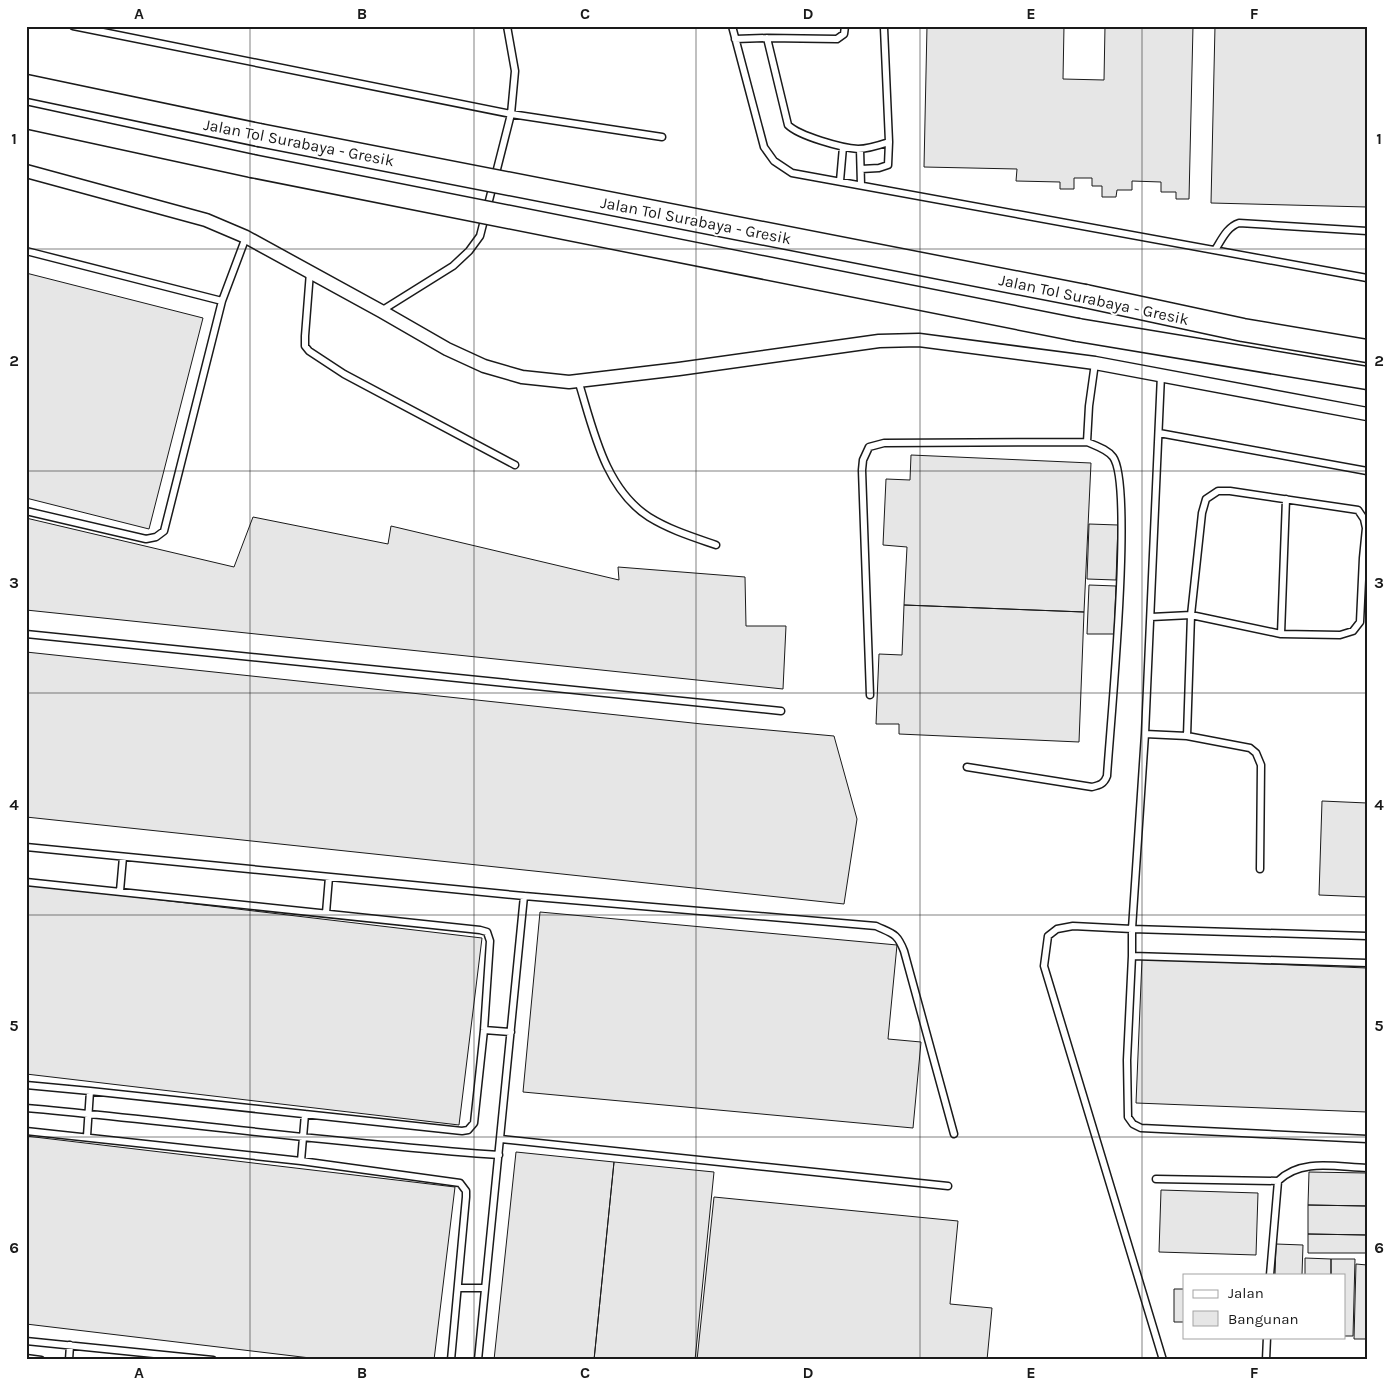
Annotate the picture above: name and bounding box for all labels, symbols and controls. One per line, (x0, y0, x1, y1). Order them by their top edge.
text: A (134, 4, 144, 23)
text: B (357, 4, 367, 23)
text: C (580, 4, 590, 23)
text: D (803, 4, 814, 23)
text: E (1026, 4, 1036, 23)
text: F (1250, 4, 1259, 23)
street label: Jalan Tol Surabaya - Gresik (202, 115, 396, 170)
text: 1 (11, 129, 17, 148)
text: 1 (1376, 129, 1382, 148)
street label: Jalan Tol Surabaya - Gresik (599, 193, 793, 248)
street label: Jalan Tol Surabaya - Gresik (997, 270, 1191, 329)
text: 2 (9, 351, 19, 370)
text: 2 (1374, 351, 1384, 370)
text: 3 (9, 573, 19, 592)
text: 3 (1374, 573, 1384, 592)
text: 4 (9, 795, 19, 814)
text: 4 (1374, 795, 1384, 814)
text: 5 (9, 1016, 19, 1035)
text: 5 (1374, 1016, 1384, 1035)
text: 6 (9, 1238, 19, 1257)
text: 6 (1374, 1238, 1384, 1257)
legend (1183, 1274, 1346, 1338)
text: Jalan (1228, 1284, 1264, 1302)
text: Bangunan (1228, 1310, 1299, 1328)
text: A (134, 1363, 144, 1382)
text: B (357, 1363, 367, 1382)
text: C (580, 1363, 590, 1382)
text: D (803, 1363, 814, 1382)
text: E (1026, 1363, 1036, 1382)
text: F (1250, 1363, 1259, 1382)

